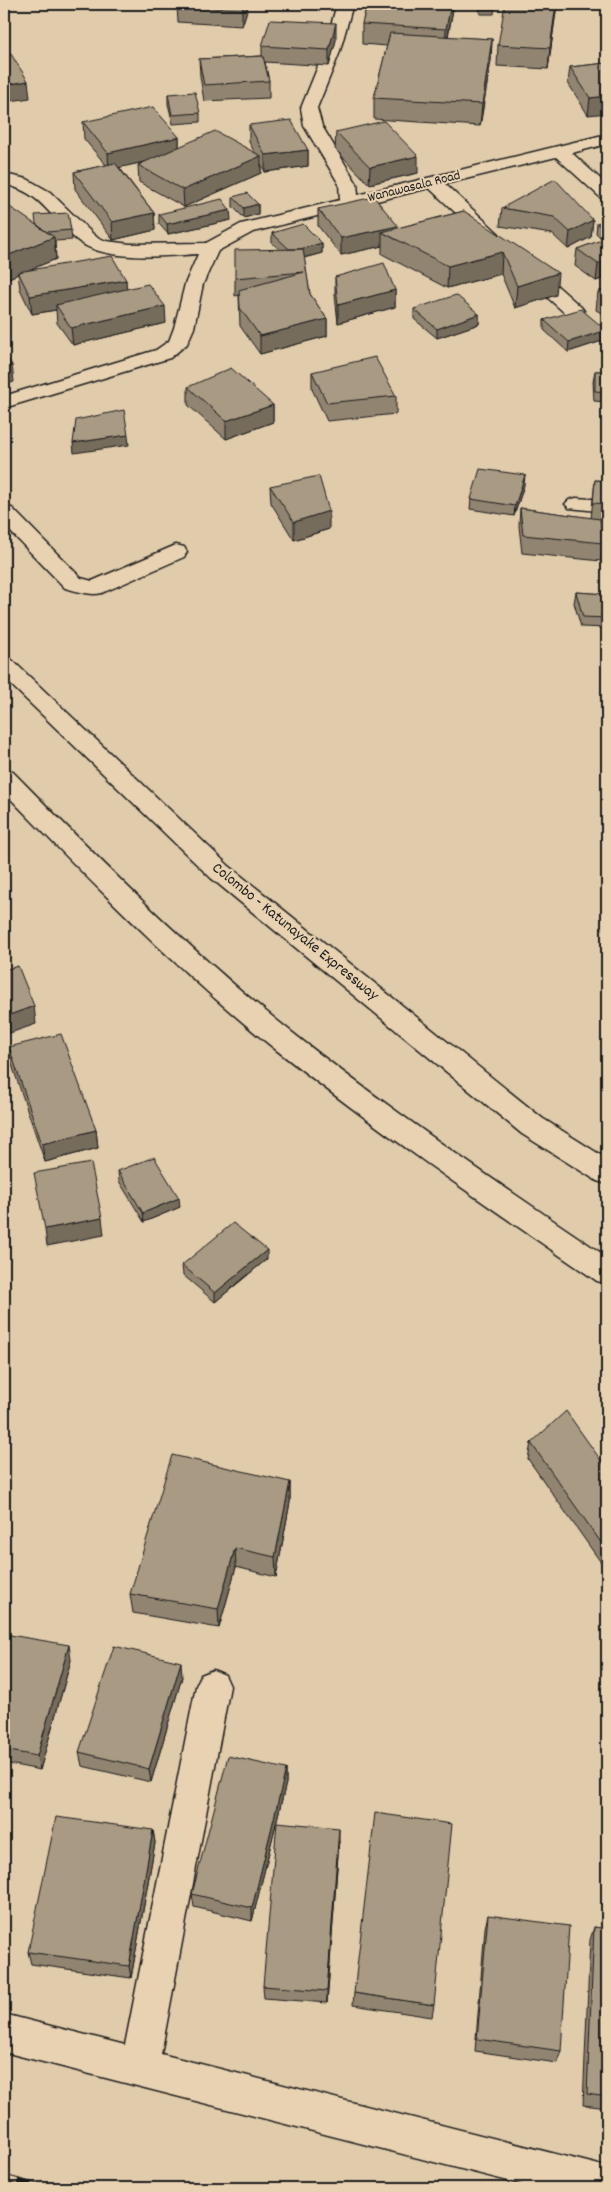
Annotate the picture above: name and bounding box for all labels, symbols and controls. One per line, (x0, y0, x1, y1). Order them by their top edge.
street label: Wanawasala Road (366, 166, 462, 208)
street label: Colombo - Katunayake Expressway (207, 857, 384, 1007)

